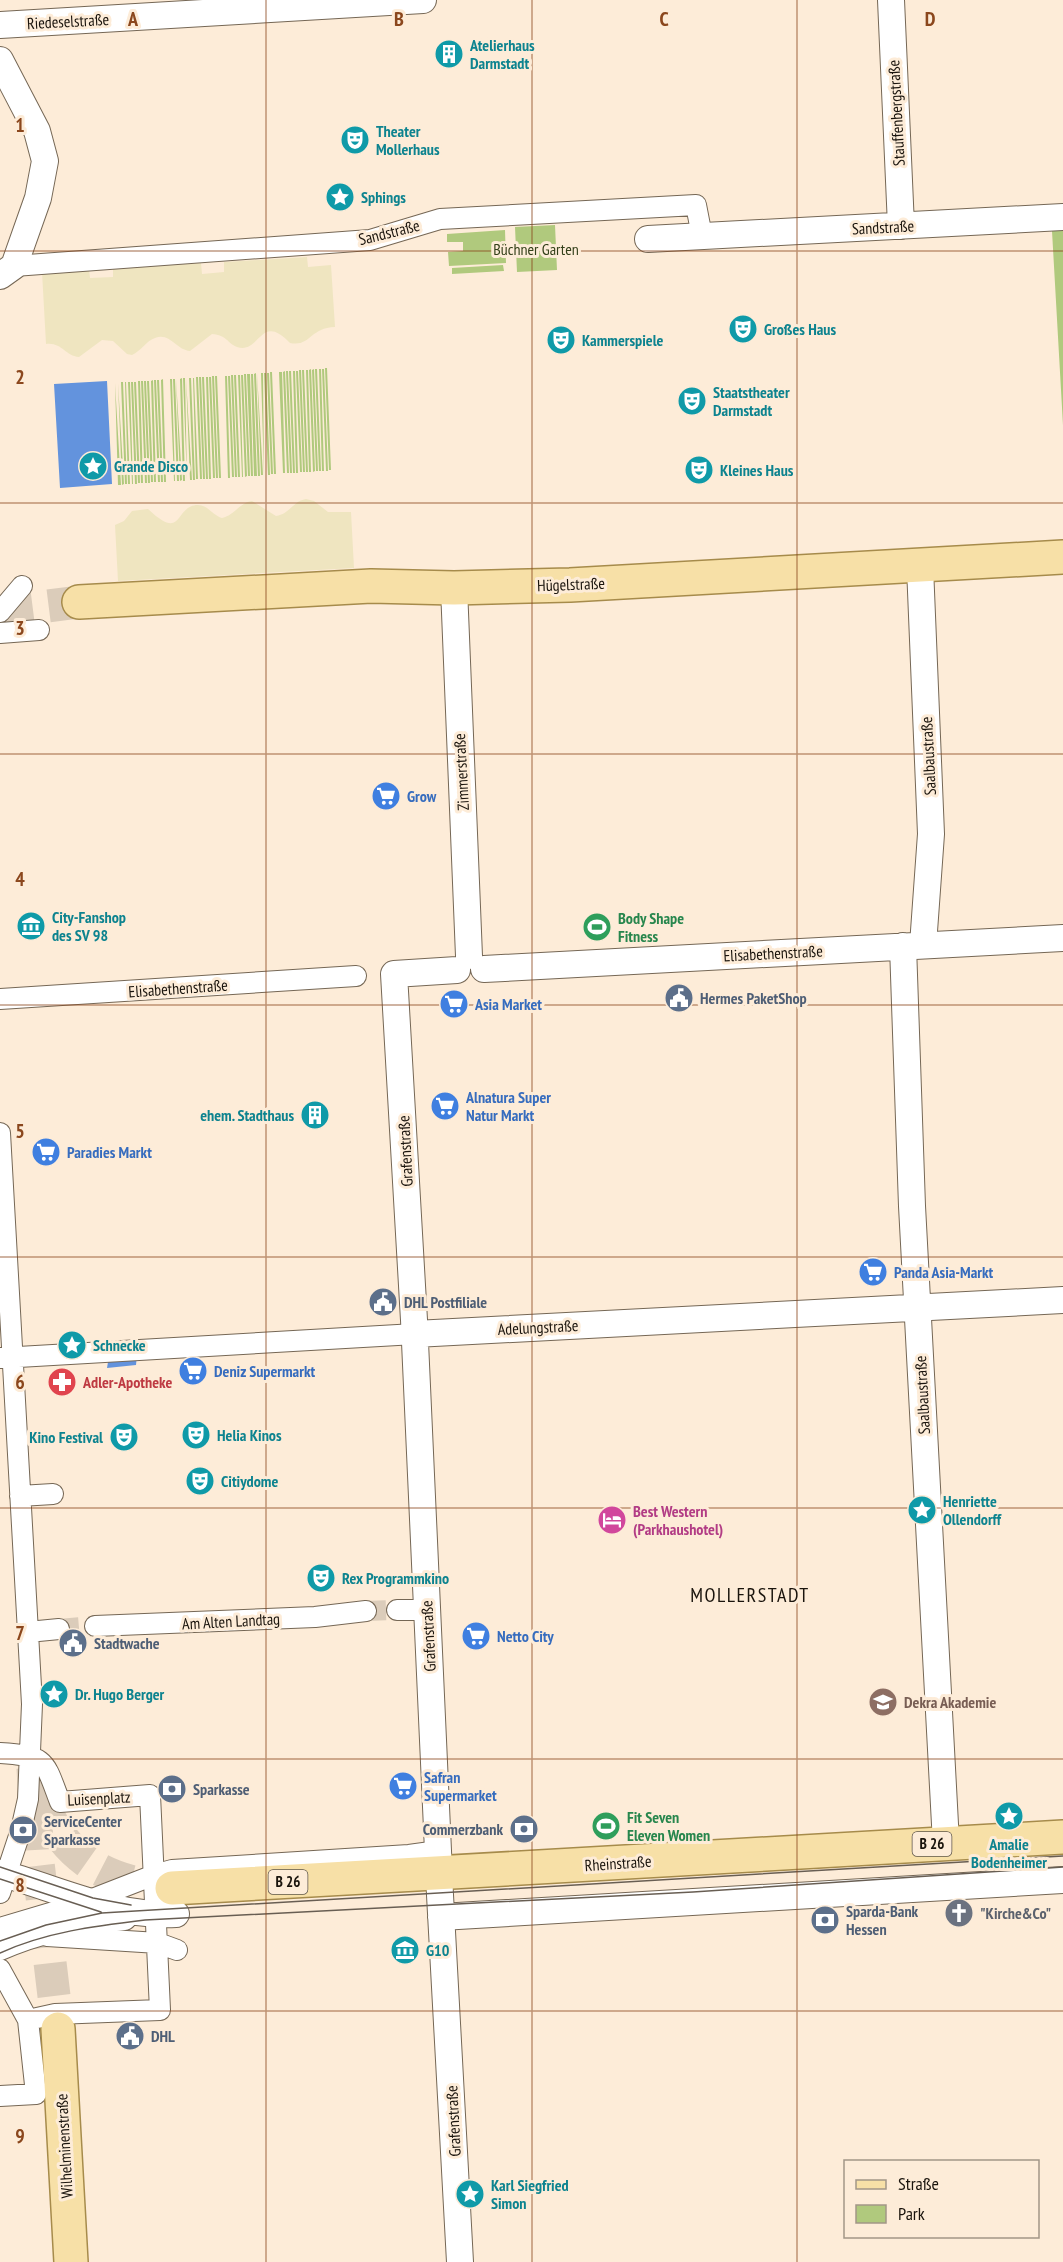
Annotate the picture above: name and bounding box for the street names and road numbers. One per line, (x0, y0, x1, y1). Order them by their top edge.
street label: Riedeselstraße (27, 9, 109, 33)
street label: Stauffenbergstraße (883, 59, 909, 167)
street label: Sandstraße (356, 215, 422, 249)
street label: Sandstraße (851, 215, 915, 239)
street label: Hügelstraße (537, 573, 605, 595)
street label: Saalbaustraße (916, 716, 940, 796)
street label: Zimmerstraße (449, 733, 473, 811)
street label: Elisabethenstraße (723, 940, 823, 966)
street label: Elisabethenstraße (128, 975, 228, 1001)
street label: Grafenstraße (393, 1115, 417, 1187)
street label: Adelungstraße (497, 1315, 579, 1339)
street label: Saalbaustraße (910, 1355, 934, 1435)
street label: Grafenstraße (416, 1600, 440, 1672)
street label: Am Alten Landtag (182, 1608, 280, 1634)
street label: Luisenplatz (67, 1786, 131, 1810)
road number: B 26 (912, 1832, 952, 1856)
street label: Rheinstraße (584, 1851, 652, 1875)
road number: B 26 (268, 1870, 308, 1894)
street label: Grafenstraße (441, 2085, 465, 2157)
street label: Wilhelminenstraße (51, 2093, 77, 2199)

